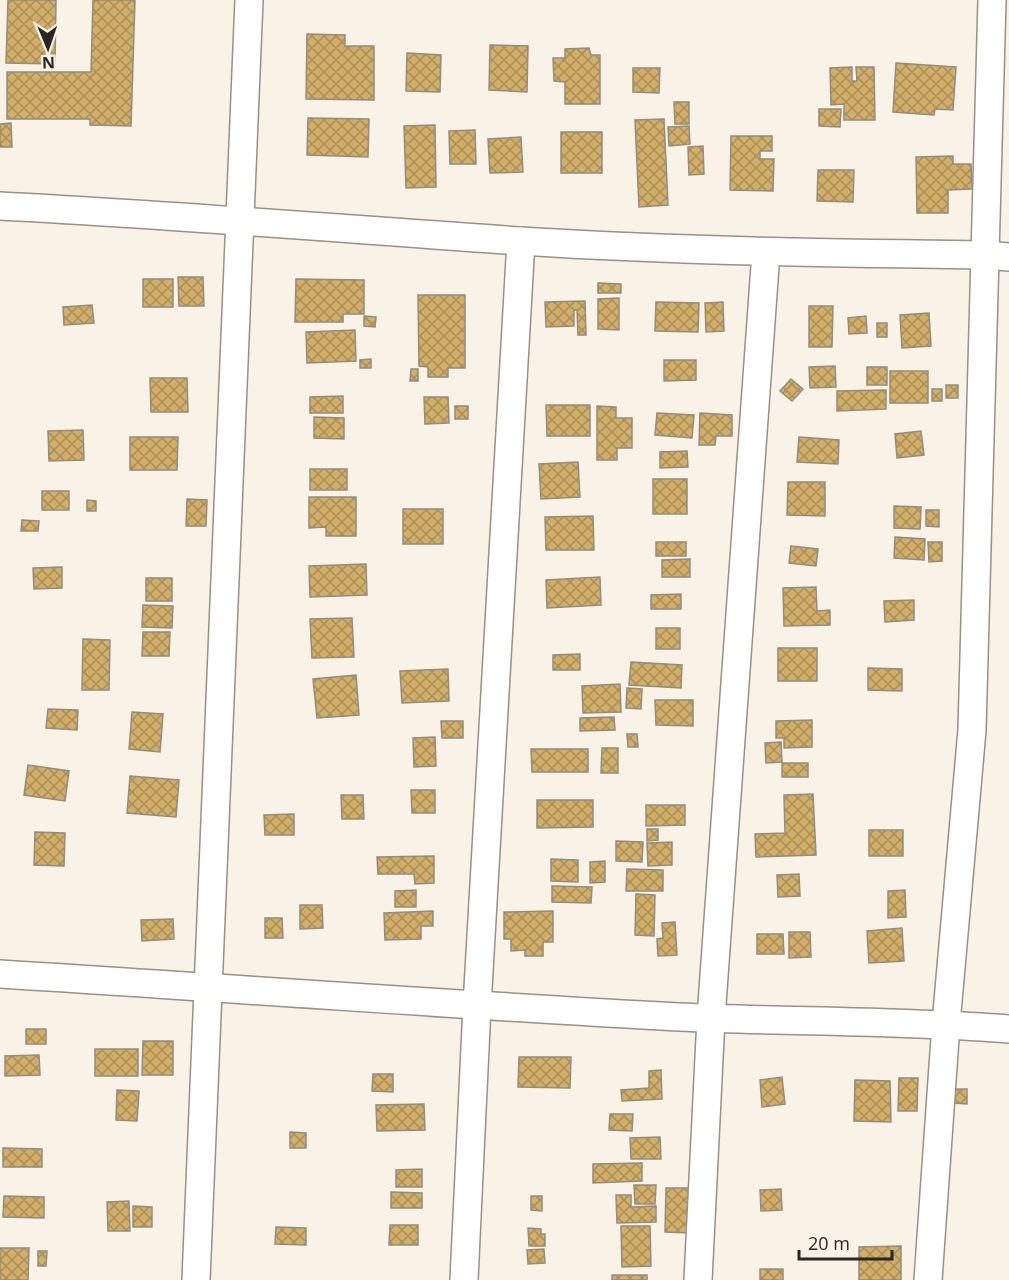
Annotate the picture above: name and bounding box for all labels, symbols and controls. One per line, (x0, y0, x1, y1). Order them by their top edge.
north arrow (18, 18, 78, 78)
text: N (42, 52, 55, 74)
scale bar (799, 1223, 892, 1261)
text: 20 m (808, 1231, 850, 1255)

